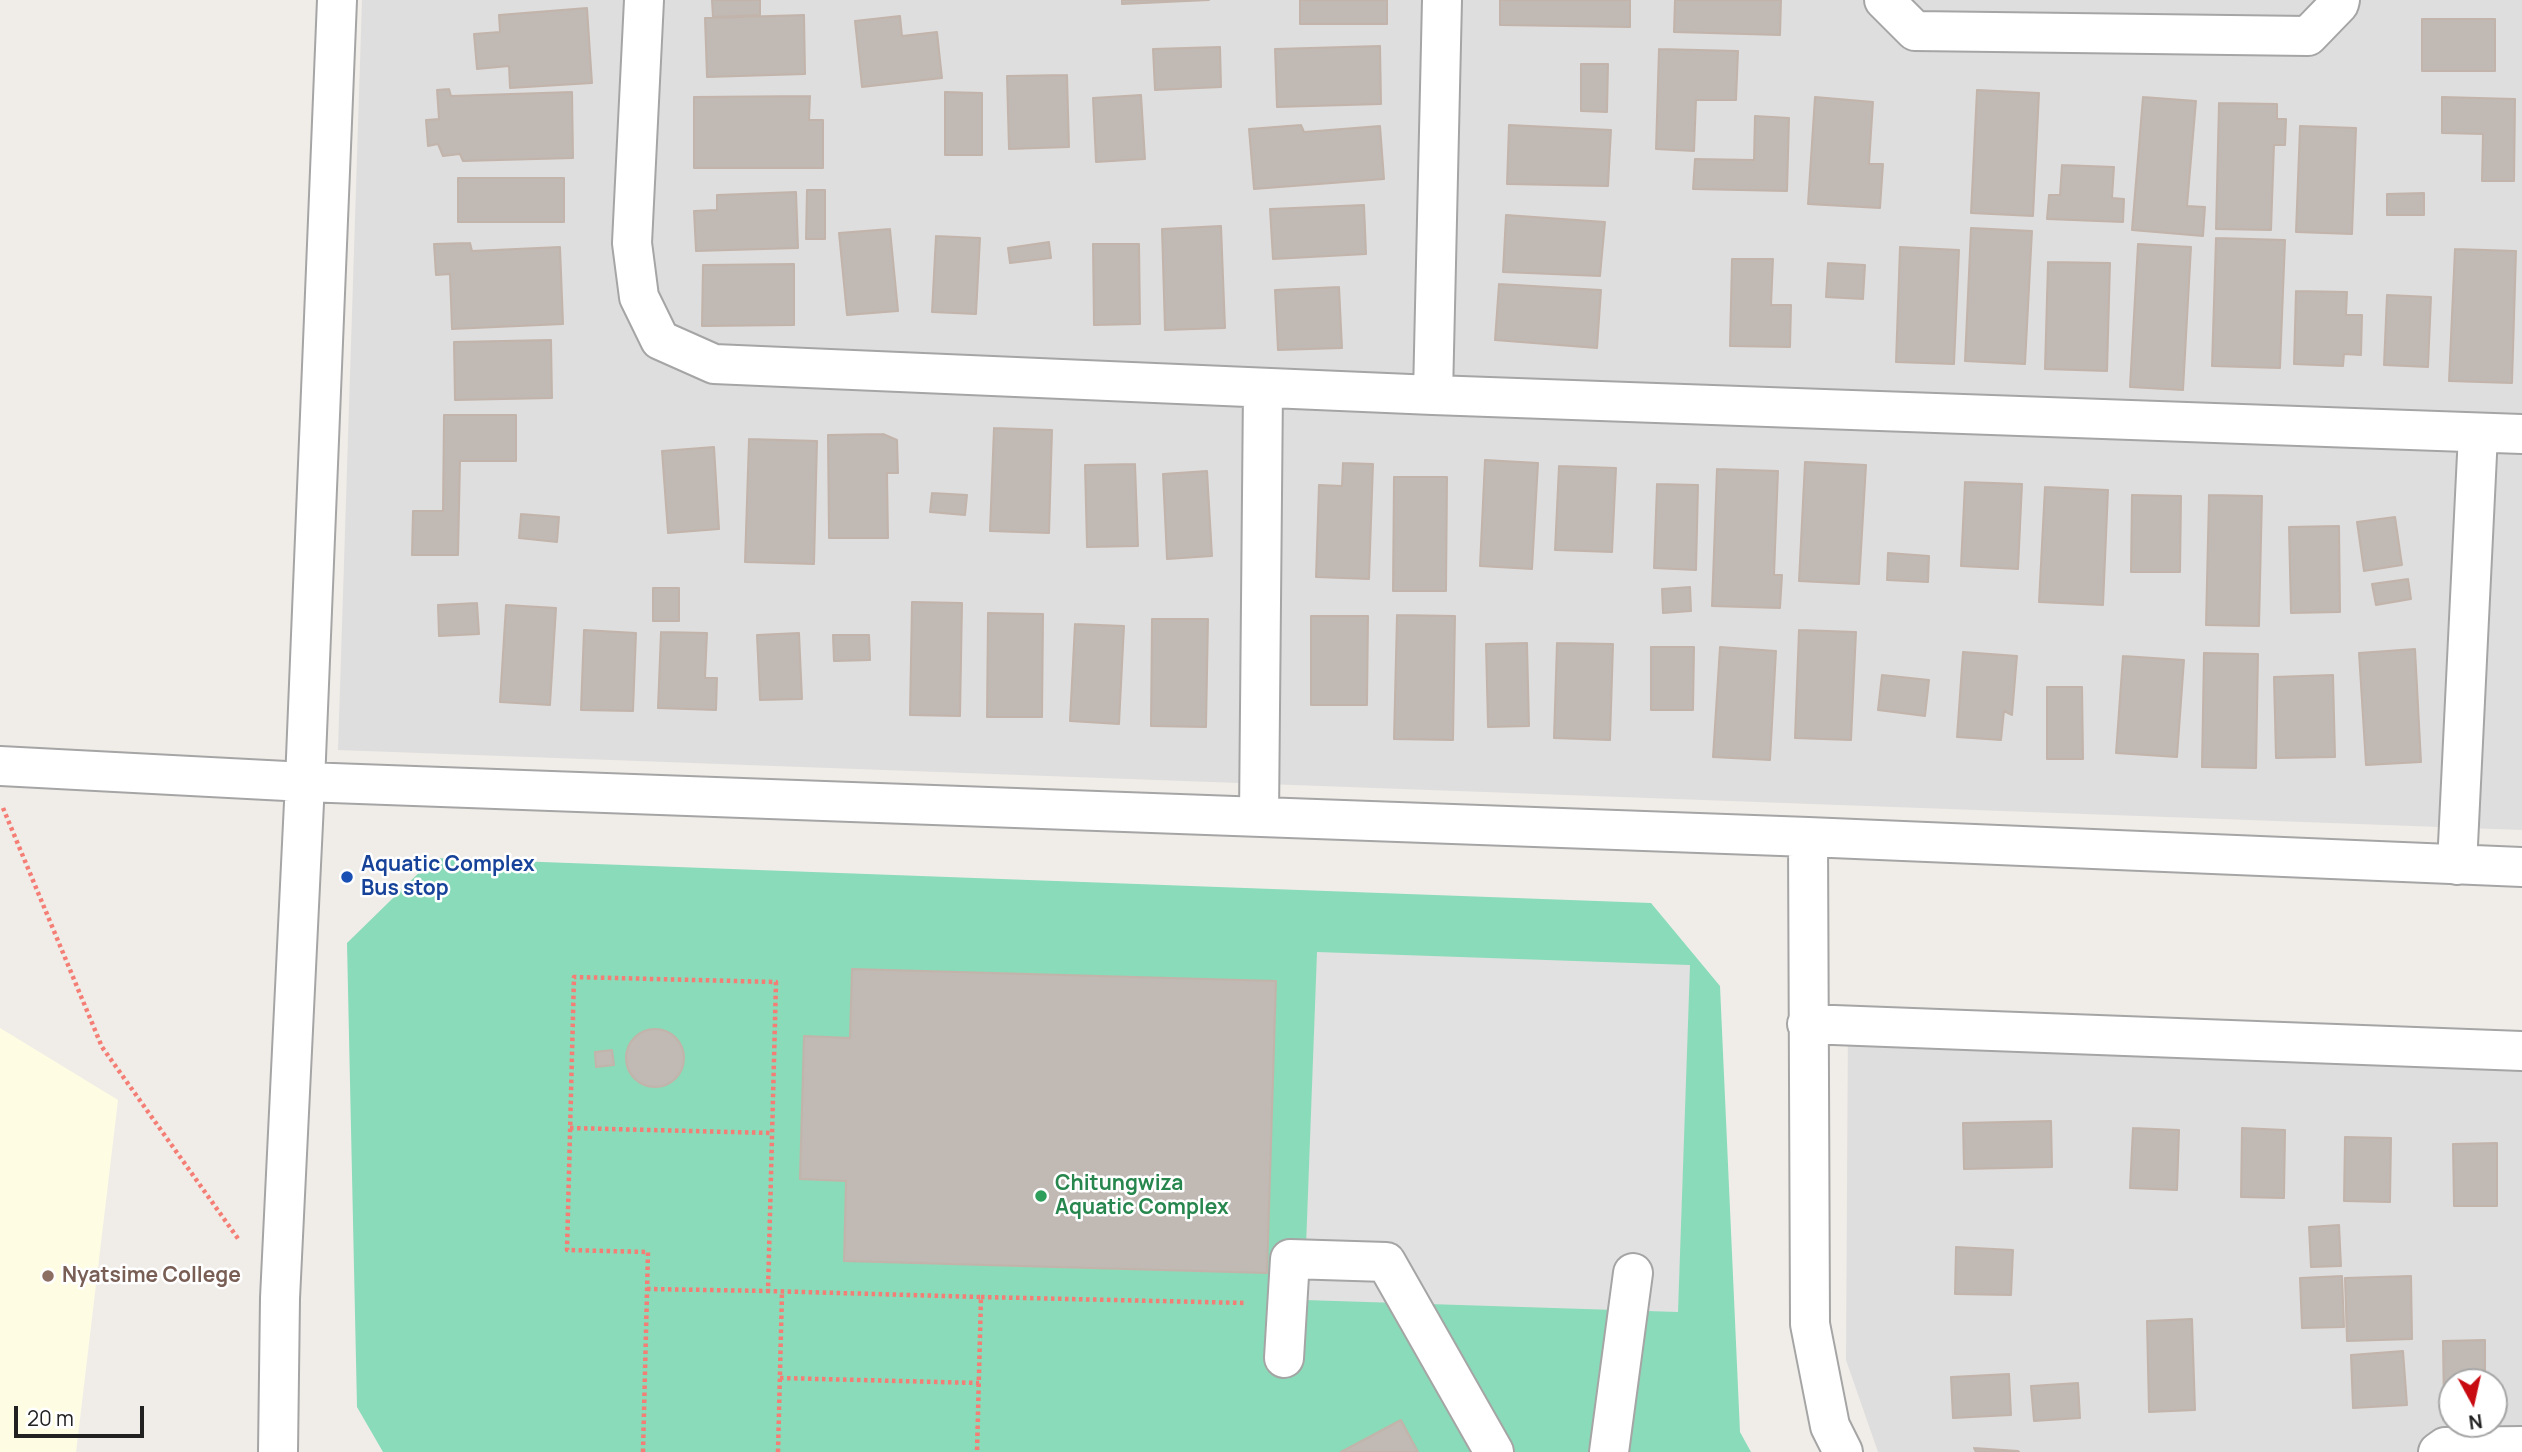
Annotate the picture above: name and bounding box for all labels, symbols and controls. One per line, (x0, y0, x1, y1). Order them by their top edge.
place label: Aquatic Complex Bus stop (361, 852, 535, 902)
marker: Aquatic Complex Bus stop (339, 869, 355, 885)
place label: Chitungwiza Aquatic Complex (1055, 1171, 1229, 1221)
marker: Chitungwiza Aquatic Complex (1033, 1188, 1049, 1204)
place label: Nyatsime College (62, 1263, 241, 1289)
marker: Nyatsime College (40, 1268, 56, 1284)
north arrow (2438, 1368, 2508, 1438)
scale bar (18, 1392, 147, 1436)
text: 20 m (27, 1404, 74, 1432)
text: N (2467, 1408, 2484, 1436)

